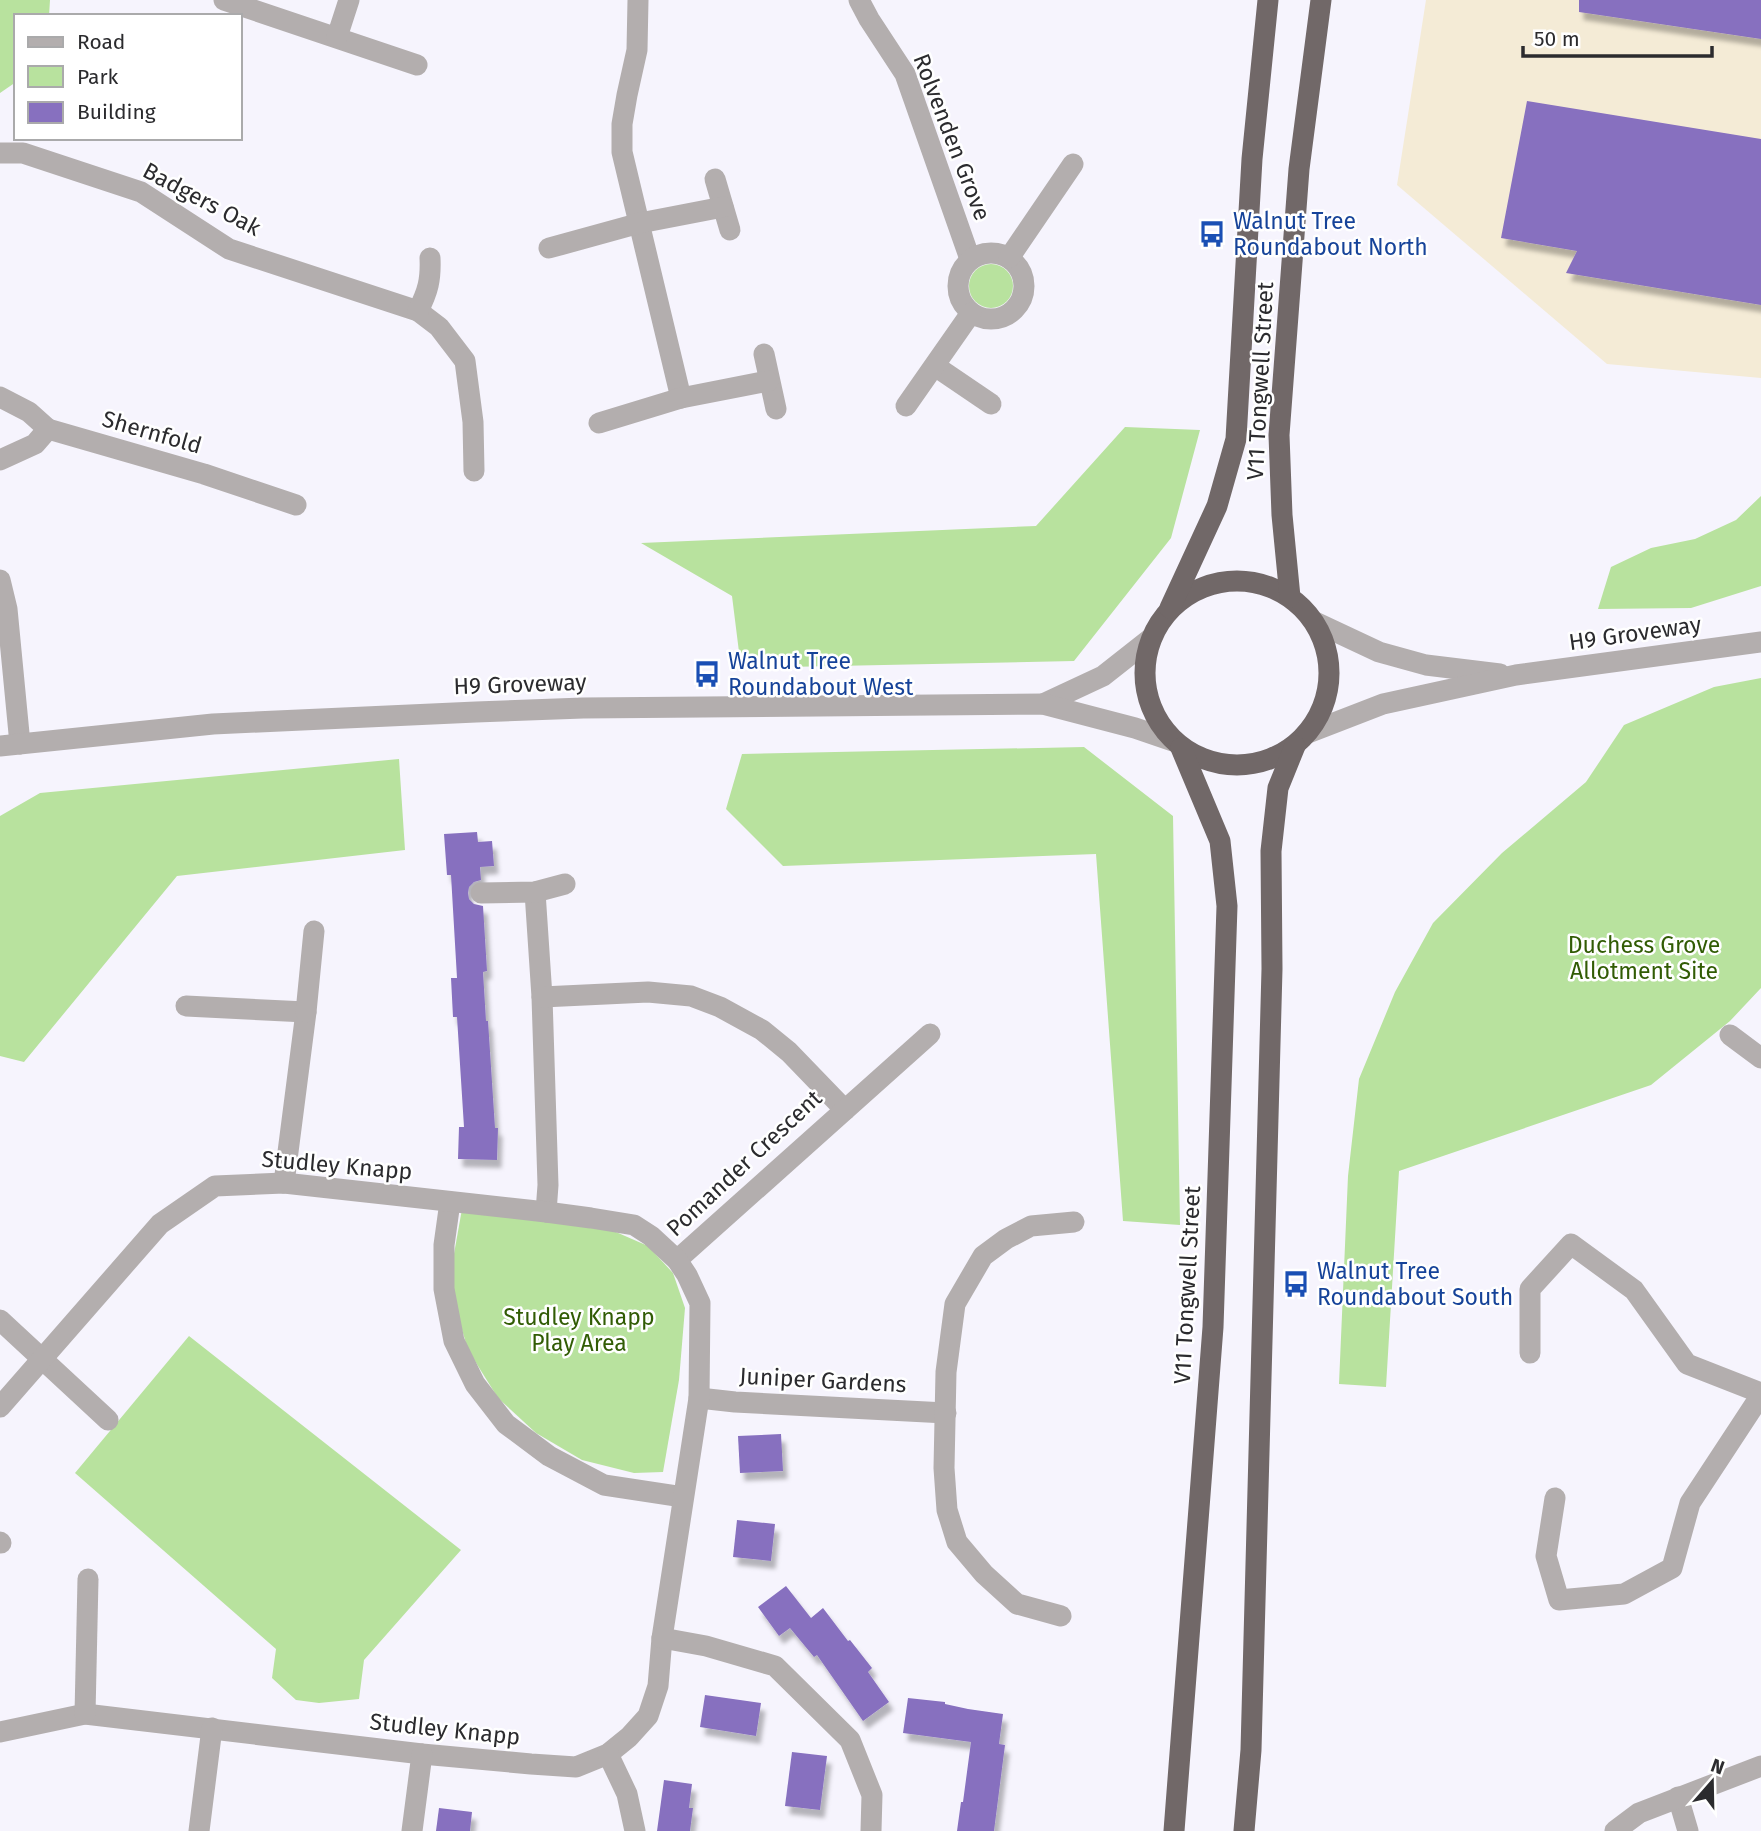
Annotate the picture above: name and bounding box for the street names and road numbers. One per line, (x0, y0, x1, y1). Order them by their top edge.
street label: Rolvenden Grove (907, 50, 997, 224)
street label: Badgers Oak (138, 156, 266, 242)
street label: V11 Tongwell Street (1241, 280, 1279, 481)
street label: Shernfold (99, 404, 205, 460)
street label: H9 Groveway (1567, 610, 1704, 656)
street label: H9 Groveway (453, 668, 588, 700)
street label: Pomander Crescent (661, 1083, 828, 1242)
street label: Studley Knapp (260, 1144, 414, 1186)
street label: V11 Tongwell Street (1168, 1184, 1206, 1385)
street label: Juniper Gardens (739, 1362, 907, 1398)
street label: Studley Knapp (368, 1707, 522, 1751)

